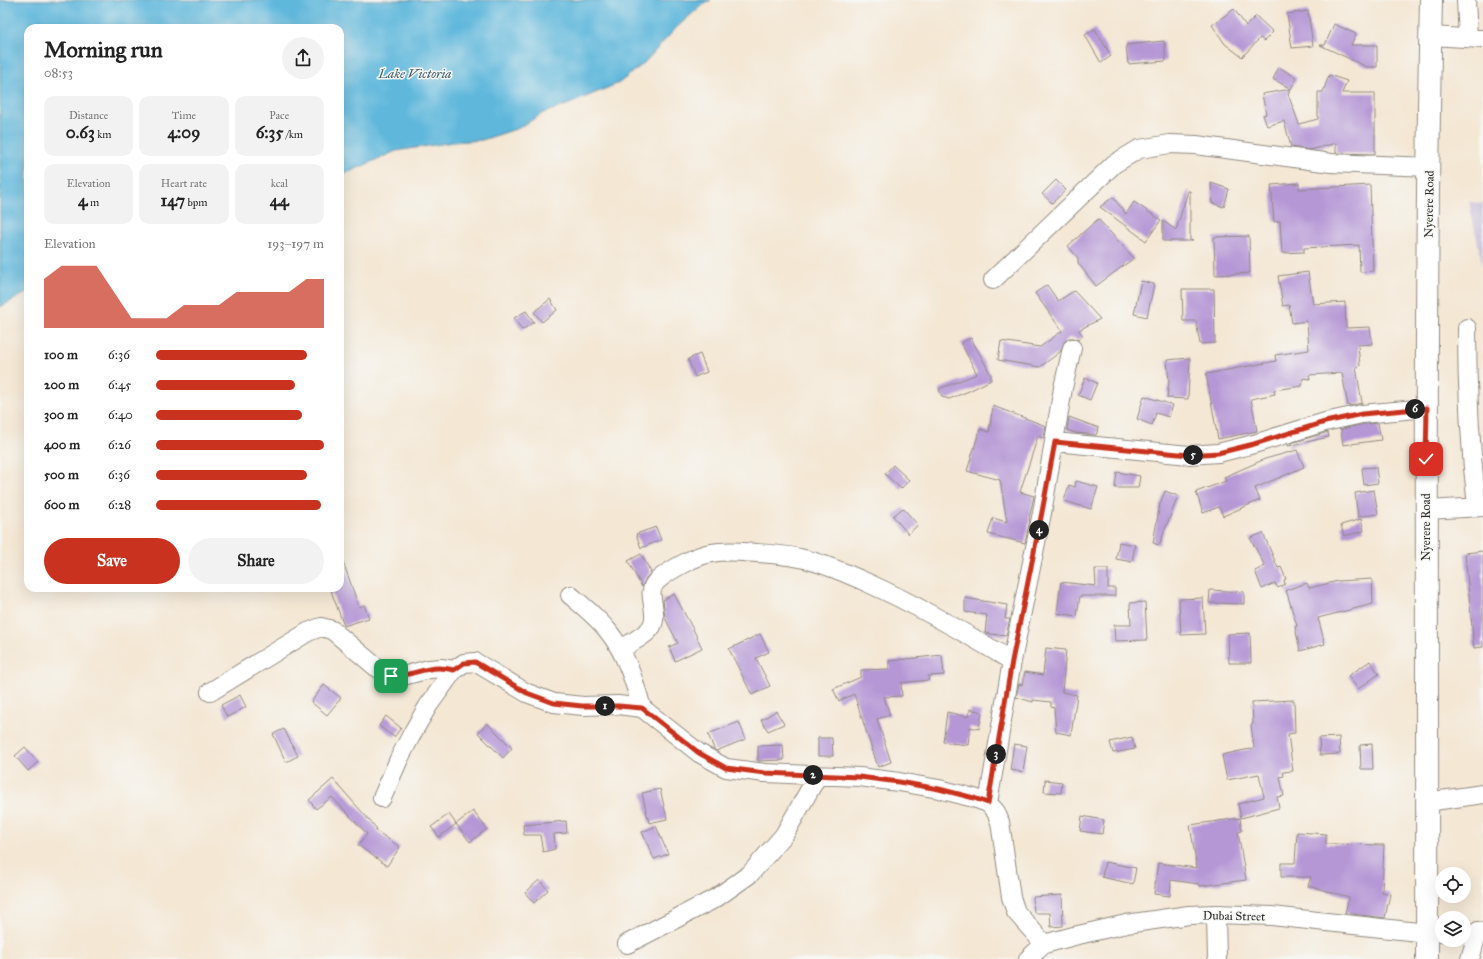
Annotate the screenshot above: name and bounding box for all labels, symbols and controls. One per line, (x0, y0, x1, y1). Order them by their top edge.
text: Morning run (44, 36, 163, 63)
button: share (282, 37, 324, 79)
text: 08:53 (44, 65, 73, 81)
water label: Lake Victoria (378, 66, 452, 82)
text: Distance (69, 109, 108, 122)
text: Time (172, 109, 196, 122)
text: Pace (269, 109, 289, 122)
text: 0.63 (66, 122, 95, 143)
text: 4:09 (168, 122, 200, 143)
text: 6:35 (256, 122, 283, 143)
text: km (95, 128, 112, 141)
text: /km (283, 128, 303, 141)
street label: Nyerere Road (1421, 170, 1437, 238)
text: Elevation (67, 177, 111, 190)
text: Heart rate (161, 177, 207, 190)
text: kcal (271, 177, 288, 190)
text: 4 (78, 190, 88, 211)
text: 147 (161, 190, 185, 211)
text: 44 (270, 190, 289, 211)
text: m (88, 196, 99, 209)
text: bpm (185, 196, 207, 209)
text: Elevation (44, 236, 96, 252)
text: 193–197 m (267, 236, 324, 252)
text: 100 m (44, 347, 78, 363)
text: 6:36 (108, 347, 130, 363)
text: 200 m (44, 377, 79, 393)
text: 6:45 (108, 377, 131, 393)
pin: 6 (1405, 399, 1425, 419)
text: 6 (1412, 402, 1418, 415)
text: 300 m (44, 407, 78, 423)
text: 6:40 (108, 407, 133, 423)
text: 400 m (44, 437, 80, 453)
text: 6:26 (108, 437, 131, 453)
pin (1409, 442, 1443, 476)
pin: 5 (1183, 445, 1203, 465)
text: 5 (1190, 448, 1196, 461)
icon: check (1415, 448, 1437, 470)
text: 500 m (44, 467, 79, 483)
text: 6:36 (108, 467, 130, 483)
street label: Nyerere Road (1419, 493, 1433, 561)
text: 600 m (44, 497, 80, 513)
text: 6:28 (108, 497, 131, 513)
pin: 4 (1029, 520, 1049, 540)
text: 4 (1036, 523, 1042, 536)
button: Save (44, 538, 180, 584)
button: Share (188, 538, 324, 584)
pin (374, 659, 408, 693)
icon: arrive (380, 665, 402, 687)
pin: 1 (595, 696, 615, 716)
text: 1 (603, 699, 607, 712)
pin: 3 (986, 744, 1006, 764)
text: 3 (994, 747, 998, 760)
pin: 2 (803, 765, 823, 785)
text: 2 (810, 768, 816, 781)
map controls (1435, 867, 1471, 947)
button: locate (1435, 867, 1471, 903)
street label: Dubai Street (1203, 908, 1266, 924)
button: layers (1435, 911, 1471, 947)

